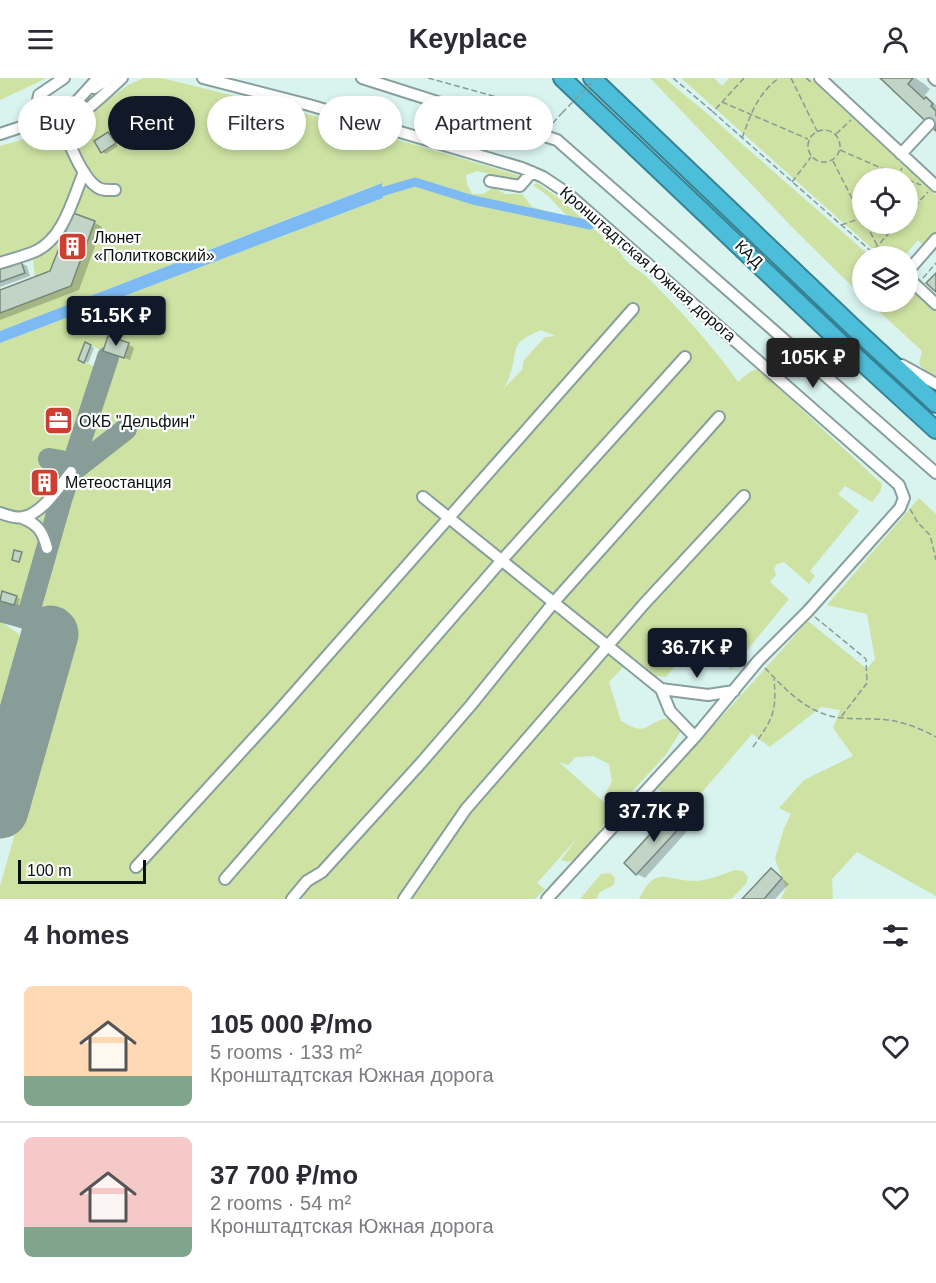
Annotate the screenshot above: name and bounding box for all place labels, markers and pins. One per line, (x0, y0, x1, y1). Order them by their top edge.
place label: Люнет «Политковский» (94, 229, 215, 264)
building icon: Люнет «Политковский» (57, 230, 89, 262)
pin: 51.5K ₽ (61, 296, 171, 347)
pin: 105K ₽ (764, 338, 862, 389)
office icon: ОКБ "Дельфин" (42, 405, 74, 437)
place label: ОКБ "Дельфин" (79, 413, 195, 430)
building icon: Метеостанция (28, 466, 60, 498)
place label: Метеостанция (65, 474, 171, 491)
pin: 36.7K ₽ (642, 628, 752, 679)
pin: 37.7K ₽ (599, 792, 709, 843)

